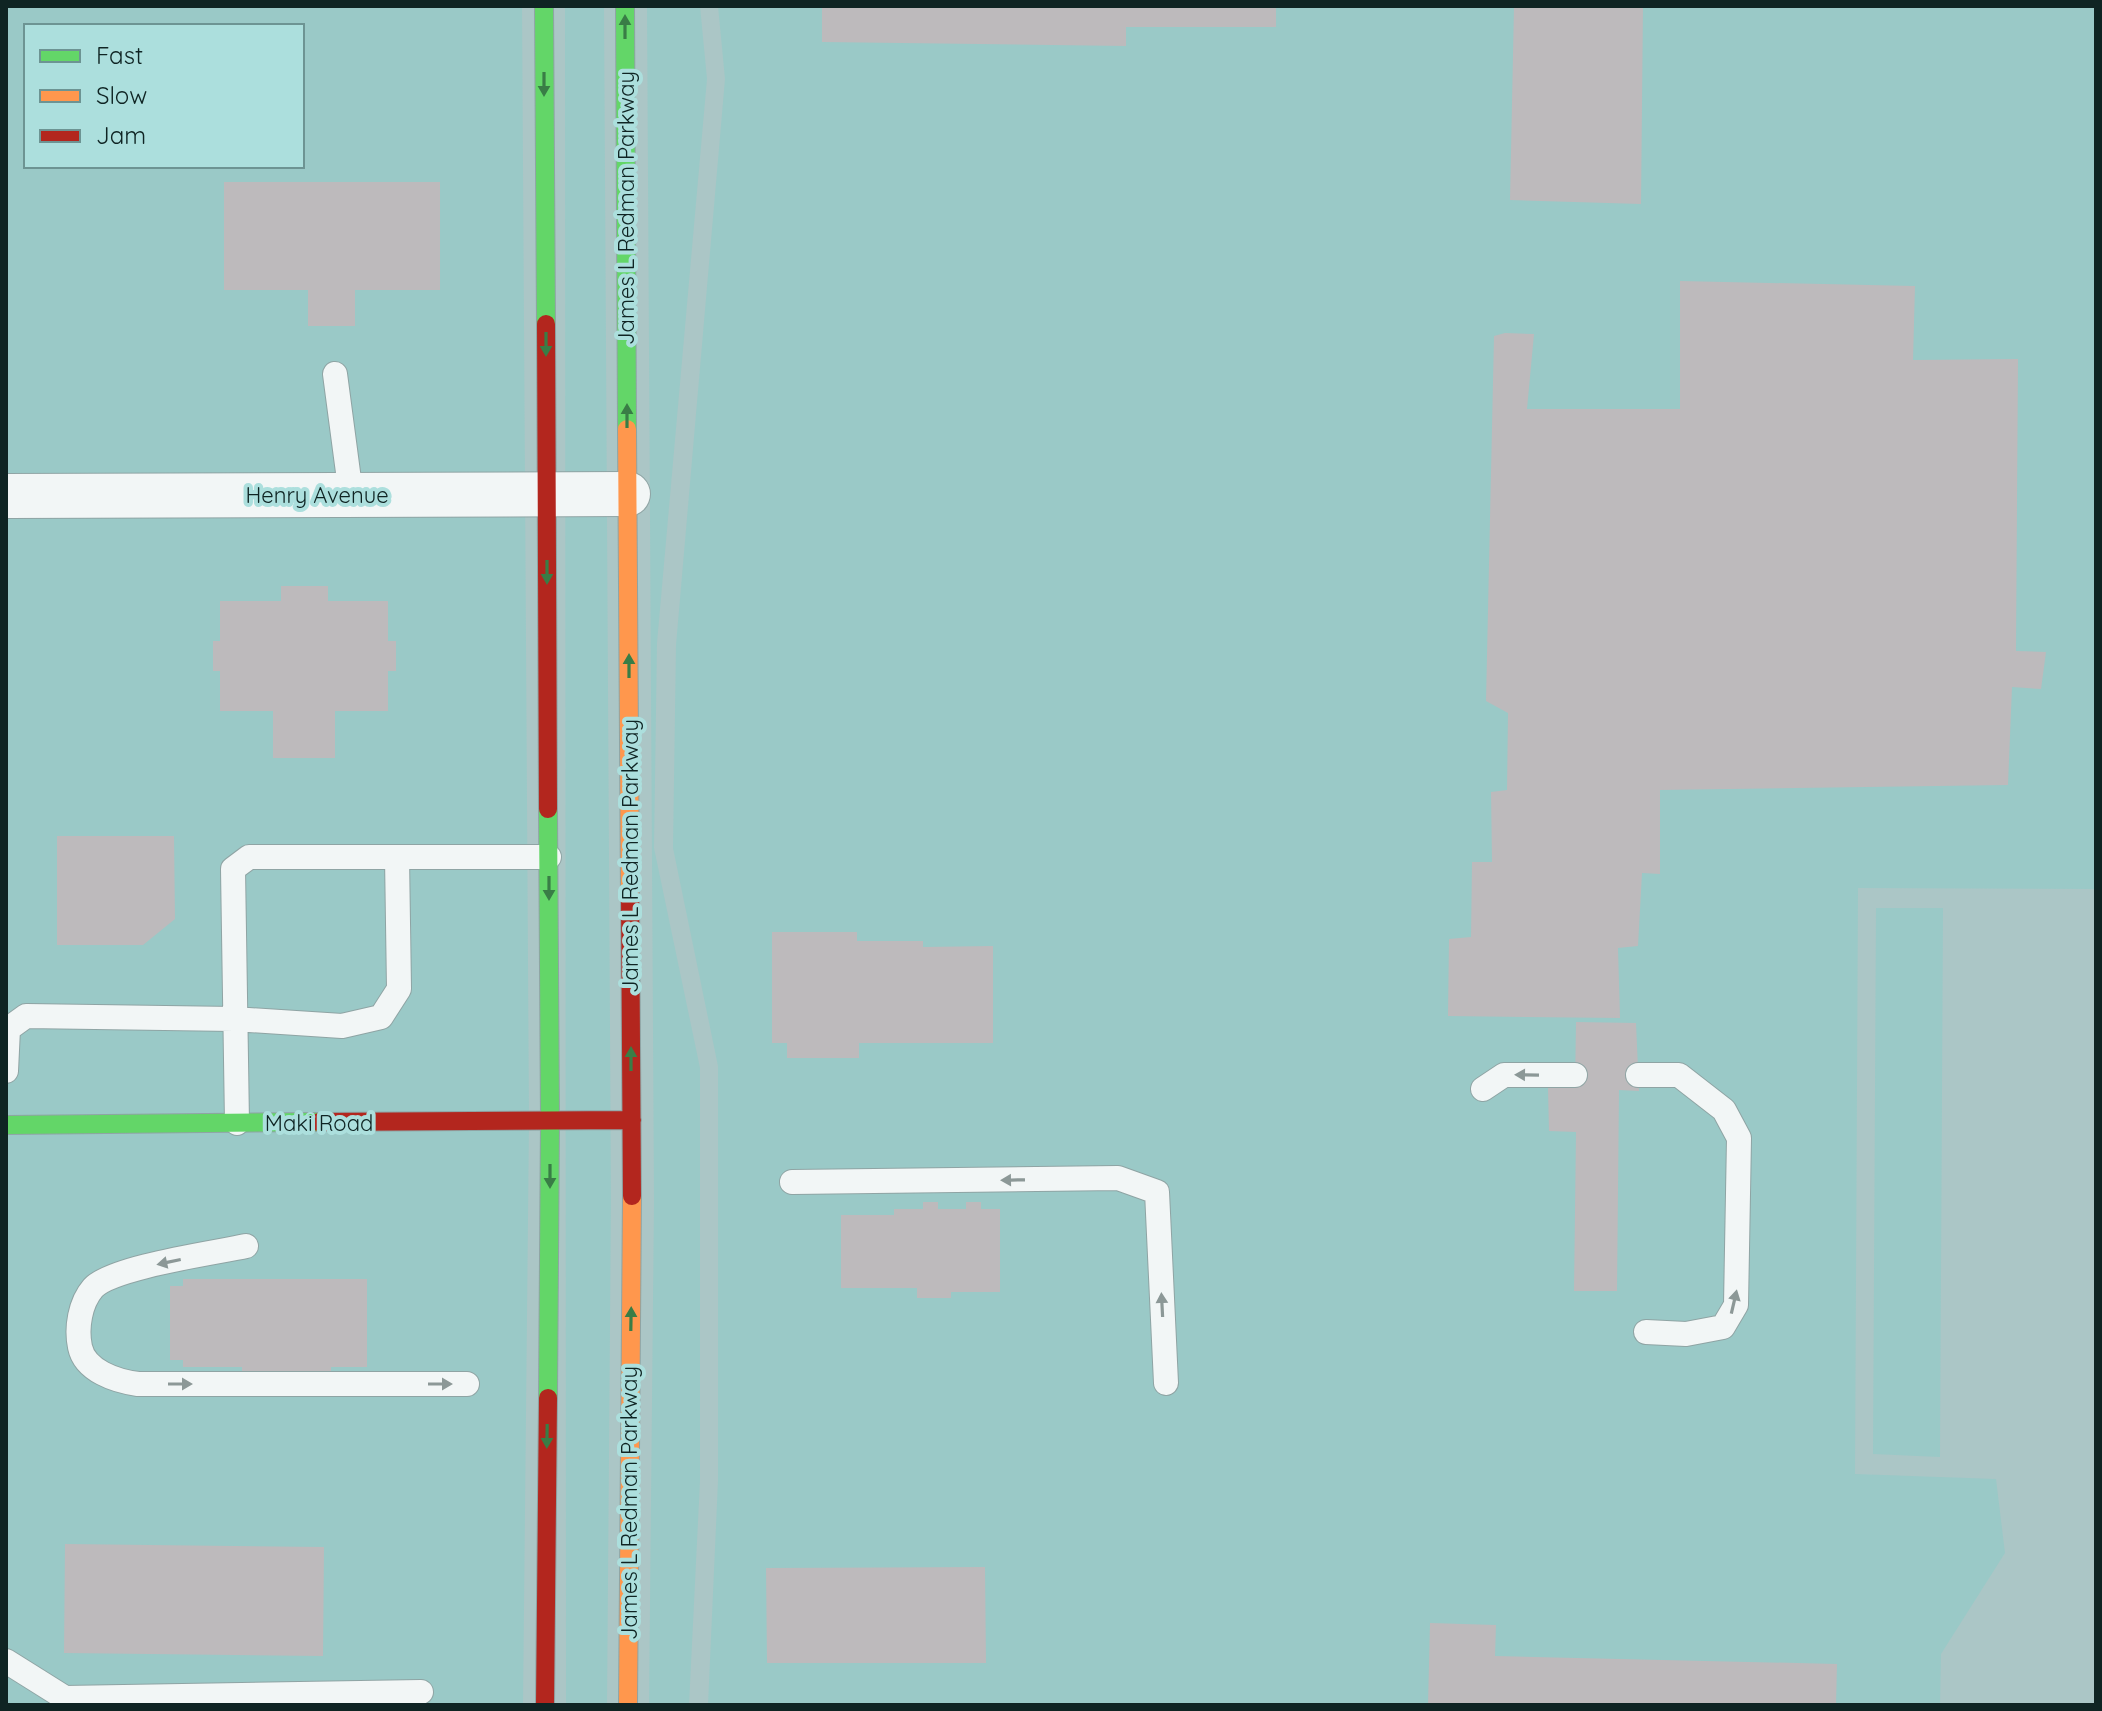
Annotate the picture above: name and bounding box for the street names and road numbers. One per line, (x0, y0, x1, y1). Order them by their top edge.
street label: James L Redman Parkway (612, 71, 640, 345)
street label: Henry Avenue (245, 481, 389, 509)
street label: James L Redman Parkway (616, 719, 644, 993)
street label: Maki Road (265, 1109, 373, 1137)
street label: James L Redman Parkway (615, 1366, 643, 1640)

